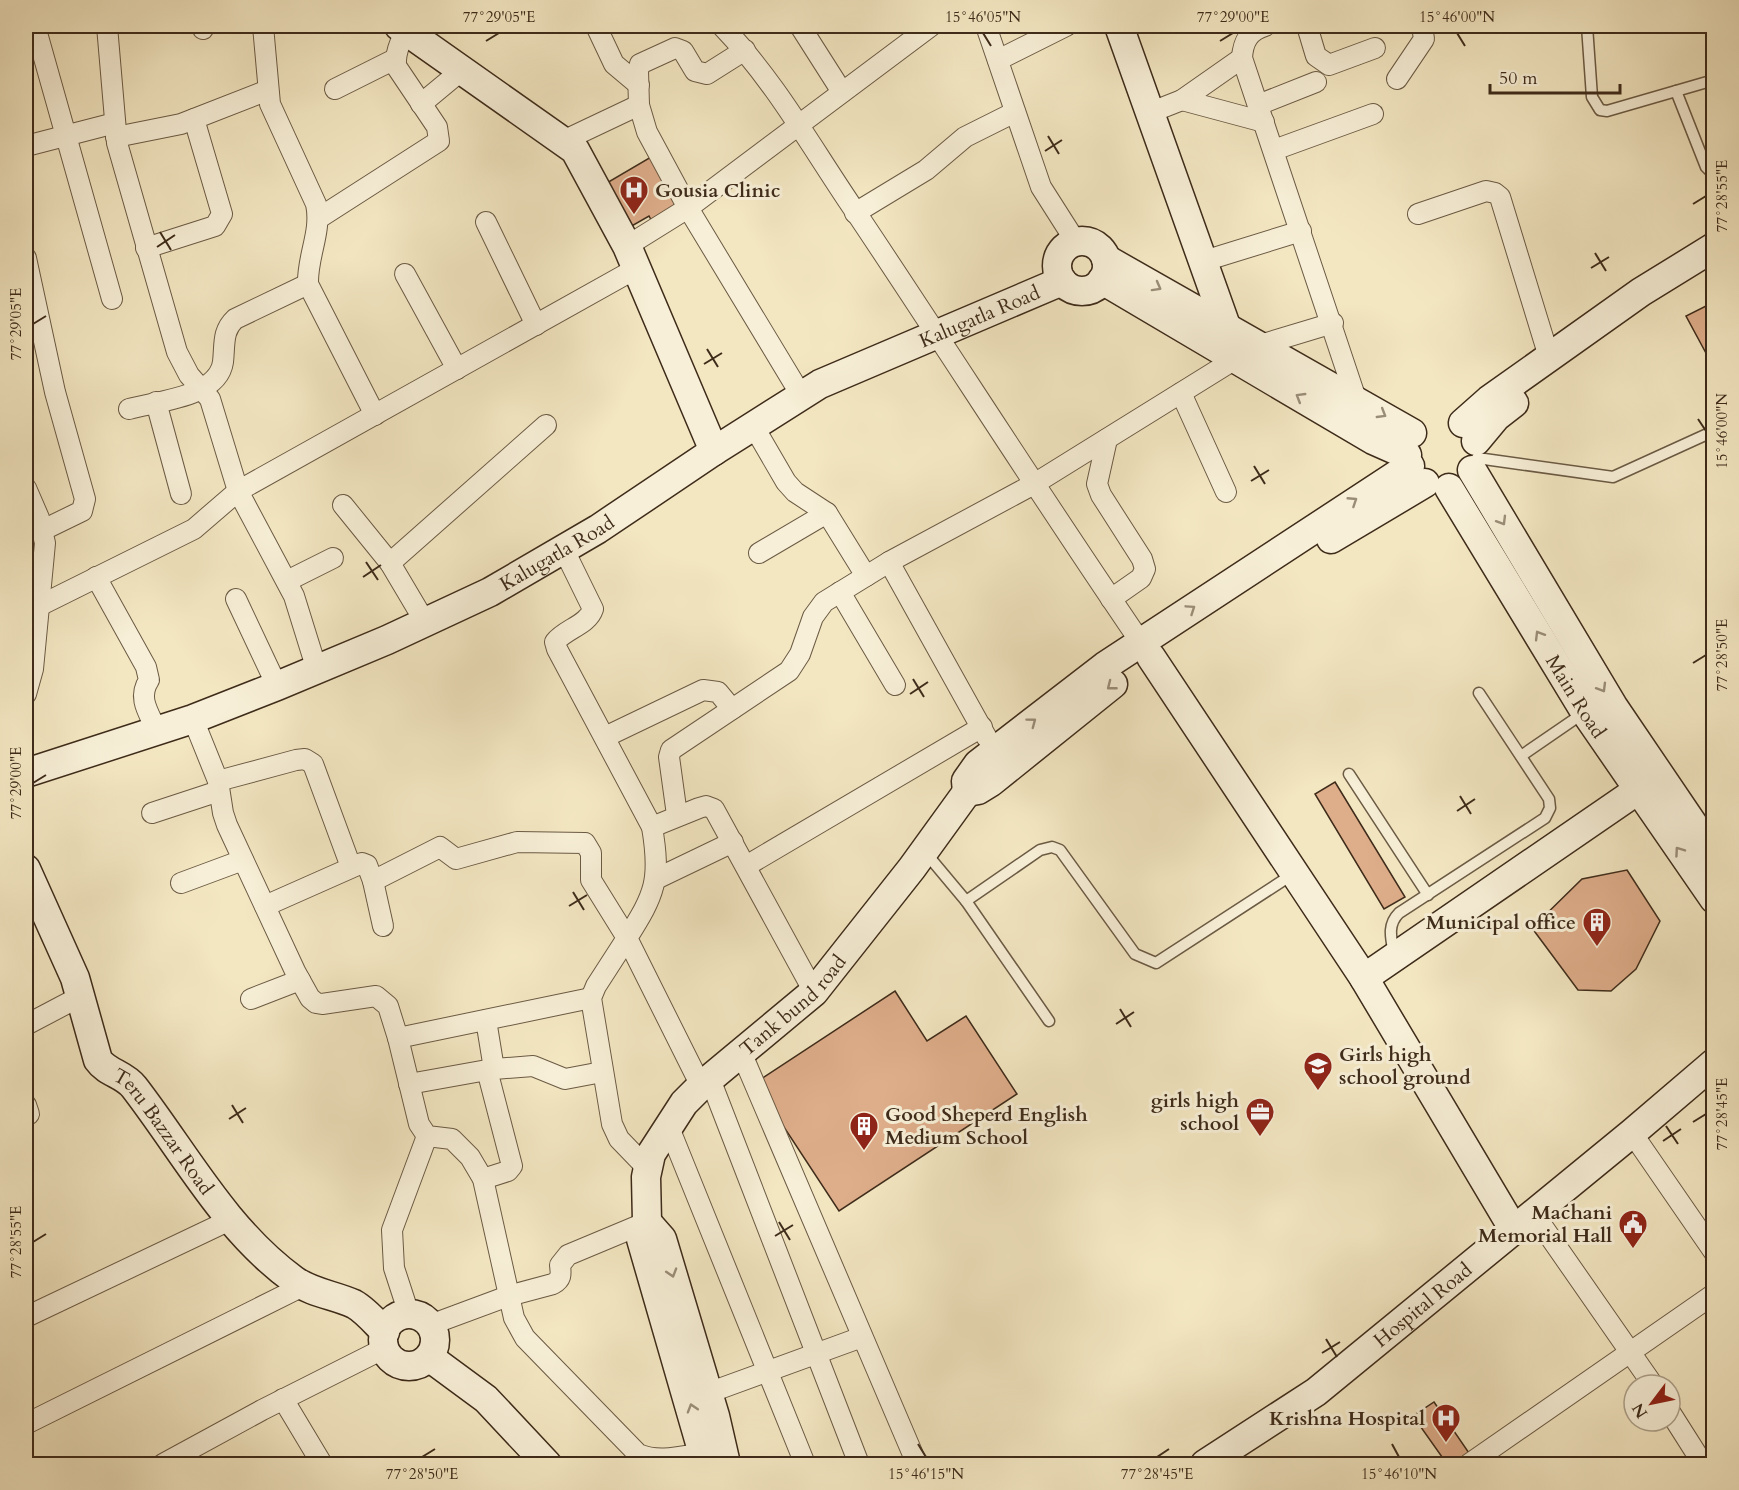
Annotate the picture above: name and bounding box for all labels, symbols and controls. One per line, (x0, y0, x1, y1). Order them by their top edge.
text: 77°29'05"E (463, 7, 535, 27)
text: 15°46'05"N (945, 7, 1021, 27)
text: 77°29'00"E (1197, 7, 1269, 27)
text: 15°46'00"N (1419, 7, 1495, 27)
scale bar (1490, 57, 1620, 95)
text: 50 m (1499, 66, 1538, 91)
text: 77°28'55"E (1712, 160, 1732, 232)
hospital icon: Gousia Clinic (618, 174, 650, 216)
place label: Gousia Clinic (655, 177, 780, 204)
street label: Kalugatla Road (915, 278, 1044, 354)
one-way arrow (1151, 280, 1161, 291)
text: 77°29'05"E (6, 288, 26, 360)
one-way arrow (1296, 393, 1306, 404)
text: 15°46'00"N (1712, 393, 1732, 469)
one-way arrow (1376, 407, 1386, 419)
one-way arrow (1347, 496, 1357, 508)
street label: Kalugatla Road (494, 508, 620, 597)
one-way arrow (1495, 514, 1507, 525)
one-way arrow (1184, 605, 1195, 616)
text: 77°28'50"E (1712, 619, 1732, 691)
one-way arrow (1534, 631, 1546, 641)
street label: Main Road (1540, 649, 1613, 744)
one-way arrow (1107, 678, 1118, 689)
one-way arrow (1594, 682, 1606, 692)
one-way arrow (1025, 718, 1036, 729)
text: 77°29'00"E (6, 747, 26, 819)
one-way arrow (1675, 847, 1686, 858)
building icon: Municipal office (1581, 906, 1613, 948)
place label: Municipal office (1426, 909, 1576, 936)
street label: Tank bund road (734, 949, 852, 1062)
place label: Girls high school ground (1339, 1041, 1471, 1091)
school or university icon: Girls high school ground (1302, 1050, 1334, 1092)
street label: Teru Bazzar Road (108, 1061, 220, 1201)
text: 77°28'45"E (1712, 1078, 1732, 1150)
place label: girls high school (1151, 1087, 1240, 1137)
office icon: girls high school (1244, 1096, 1276, 1138)
place label: Good Sheperd English Medium School (885, 1101, 1088, 1151)
building icon: Good Sheperd English Medium School (848, 1110, 880, 1152)
place label: Machani Memorial Hall (1478, 1199, 1612, 1249)
text: 77°28'55"E (6, 1206, 26, 1278)
public building icon: Machani Memorial Hall (1617, 1208, 1649, 1250)
street label: Hospital Road (1368, 1256, 1478, 1353)
one-way arrow (665, 1267, 677, 1278)
north arrow (1622, 1373, 1682, 1433)
text: N (1627, 1399, 1653, 1422)
hospital icon: Krishna Hospital (1430, 1402, 1462, 1444)
one-way arrow (687, 1403, 699, 1414)
place label: Krishna Hospital (1269, 1405, 1425, 1432)
text: 77°28'50"E (386, 1464, 458, 1484)
text: 15°46'15"N (888, 1464, 964, 1484)
text: 77°28'45"E (1121, 1464, 1193, 1484)
text: 15°46'10"N (1361, 1464, 1437, 1484)

